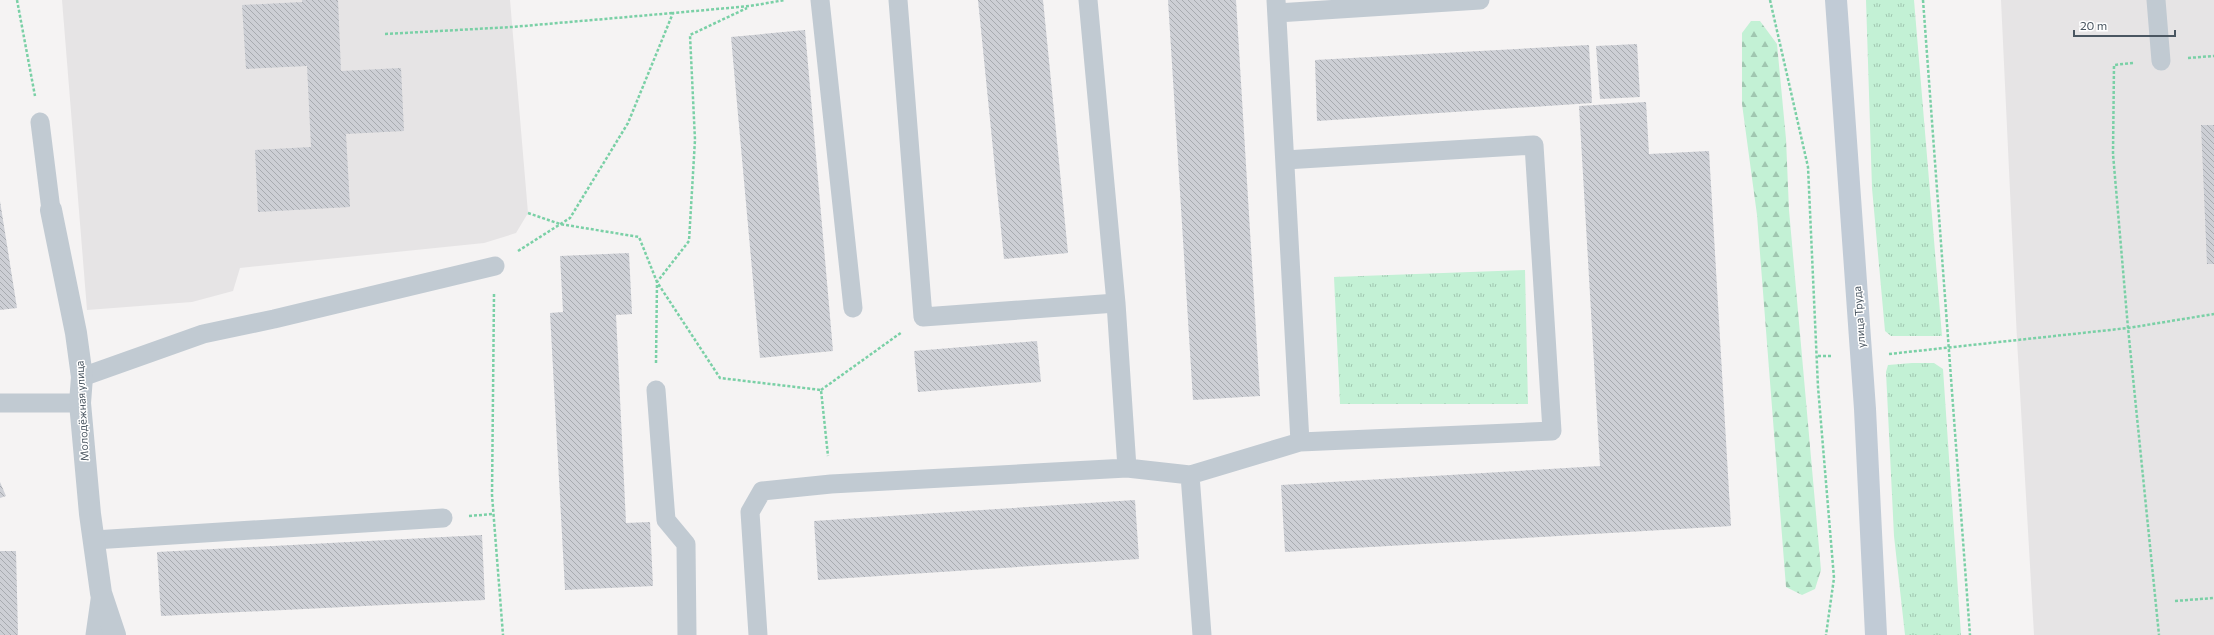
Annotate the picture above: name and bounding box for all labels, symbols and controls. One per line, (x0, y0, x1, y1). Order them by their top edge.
scale bar (2074, 12, 2175, 38)
text: 20 m (2080, 18, 2107, 32)
street label: улица Труда (1850, 286, 1867, 348)
street label: Молодёжная улица (72, 360, 91, 462)

